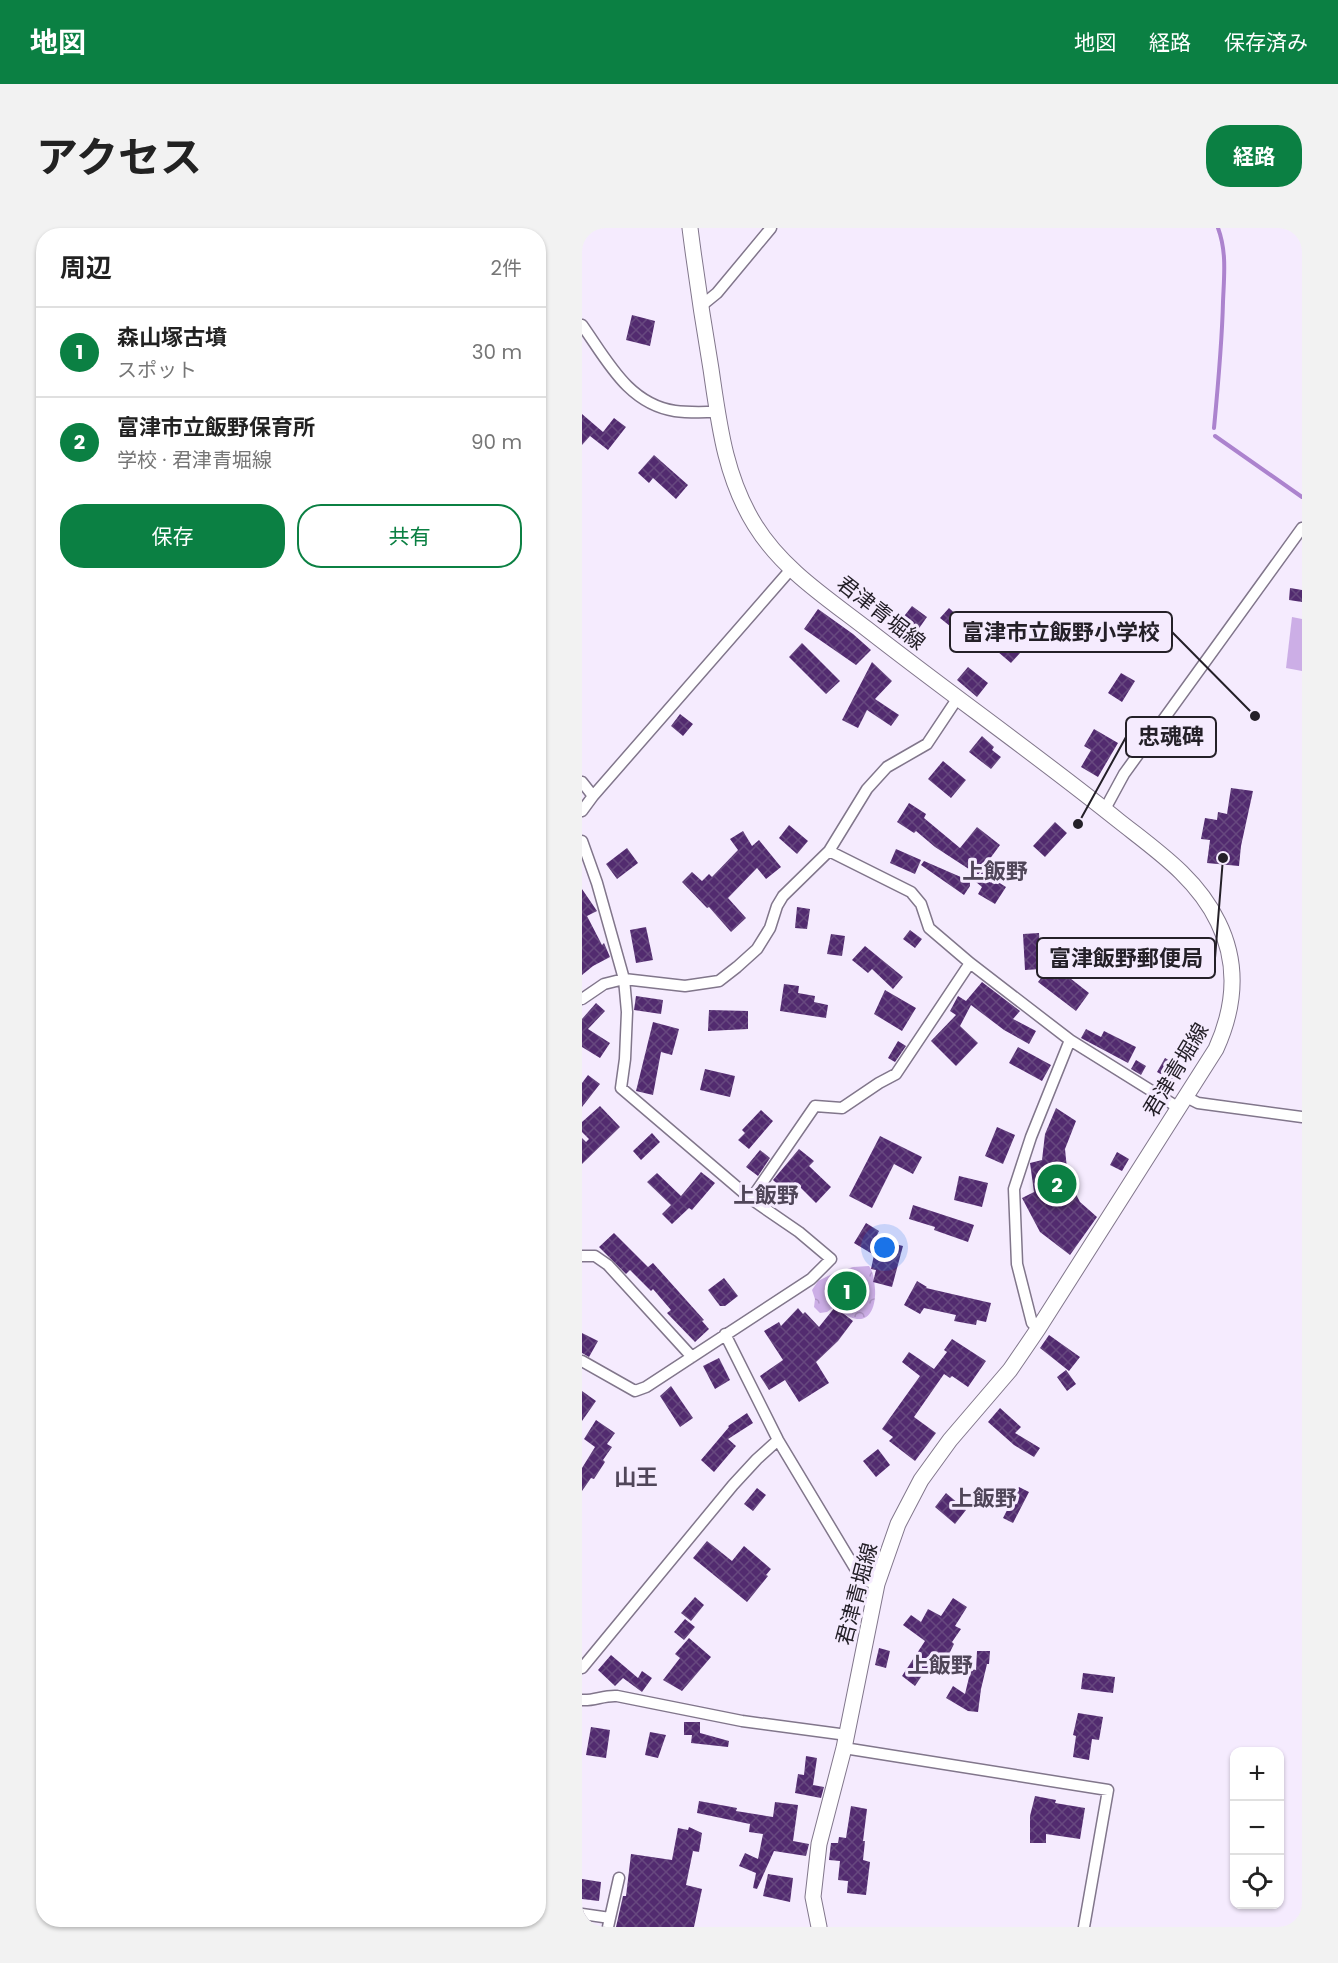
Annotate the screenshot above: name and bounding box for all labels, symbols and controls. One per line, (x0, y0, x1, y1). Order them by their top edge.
text: 地図 (30, 23, 86, 62)
text: 地図 (1074, 28, 1116, 57)
text: 経路 (1149, 28, 1191, 57)
text: 保存済み (1224, 28, 1308, 57)
button: 経路 (1206, 125, 1302, 187)
text: アクセス (36, 128, 202, 187)
text: 周辺 (60, 250, 112, 286)
text: 2件 (491, 254, 522, 282)
text: 森山塚古墳 (117, 322, 227, 353)
text: 1 (76, 338, 83, 366)
text: 30 m (472, 338, 522, 366)
text: スポット (117, 356, 197, 384)
text: 富津市立飯野保育所 (117, 412, 315, 443)
text: 2 (74, 428, 85, 456)
text: 90 m (471, 428, 522, 456)
text: 学校 · 君津青堀線 (117, 446, 272, 474)
button: 保存 (60, 504, 285, 568)
button: 共有 (297, 504, 522, 568)
street label: 君津青堀線 (831, 569, 932, 656)
callout: 富津市立飯野小学校 (950, 612, 1172, 652)
text: 富津市立飯野小学校 (962, 617, 1160, 648)
callout: 忠魂碑 (1126, 717, 1216, 757)
text: 忠魂碑 (1138, 721, 1204, 752)
district label: 上飯野 (962, 856, 1028, 887)
callout: 富津飯野郵便局 (1037, 938, 1215, 978)
text: 富津飯野郵便局 (1049, 943, 1203, 974)
street label: 君津青堀線 (1136, 1017, 1215, 1122)
pin: 2 (1038, 1162, 1076, 1206)
district label: 上飯野 (733, 1180, 799, 1211)
your location (870, 1233, 899, 1262)
pin: 1 (828, 1268, 866, 1314)
district label: 山王 (614, 1462, 658, 1493)
district label: 上飯野 (951, 1483, 1017, 1514)
street label: 君津青堀線 (829, 1539, 884, 1648)
district label: 上飯野 (907, 1650, 973, 1681)
map controls (1230, 1747, 1284, 1909)
button: + (1230, 1747, 1284, 1801)
button: − (1230, 1801, 1284, 1855)
button: locate (1230, 1855, 1284, 1909)

